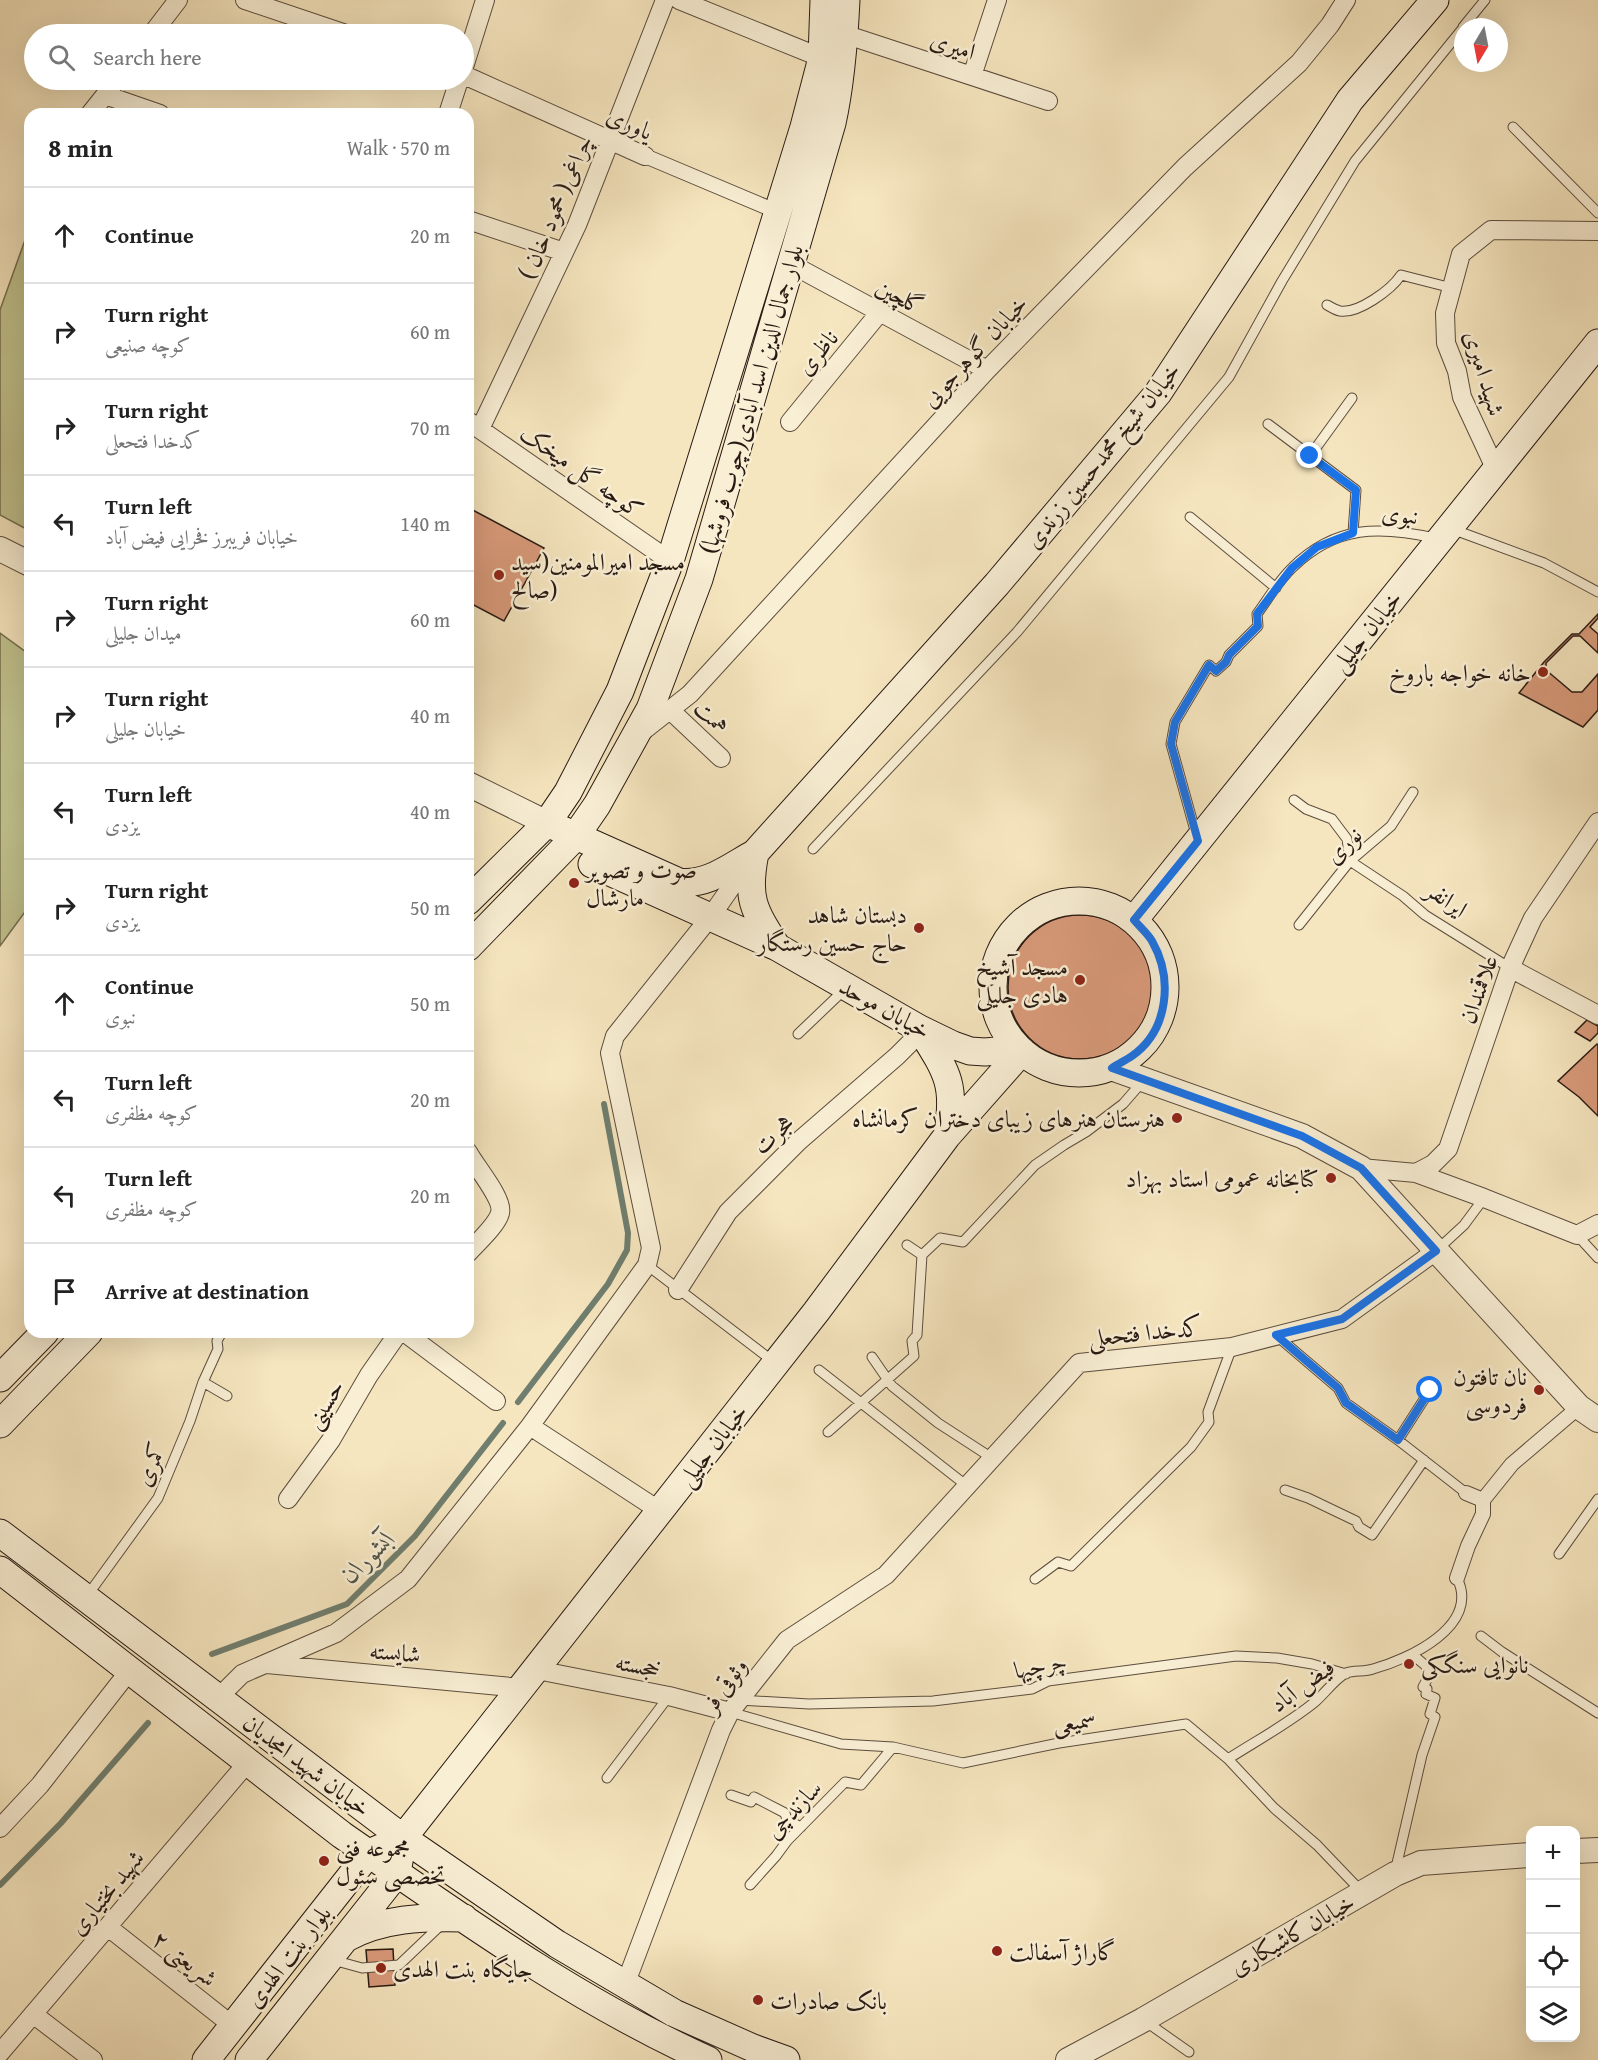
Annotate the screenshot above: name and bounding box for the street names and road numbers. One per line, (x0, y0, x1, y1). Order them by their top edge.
street label: امیری (926, 21, 980, 69)
street label: یاوری (601, 97, 660, 149)
street label: چراغی( محمود خان ) (509, 129, 601, 285)
street label: بلوار جمال الدین اسد آبادی(چوب فروشها) (690, 240, 812, 558)
street label: گلچین (870, 269, 930, 323)
street label: خیابان گوهرجویی (912, 287, 1036, 415)
street label: ناظری (787, 322, 847, 382)
street label: شهید امیری (1455, 326, 1515, 420)
street label: خیابان شیخ محمدحسین زرندی (1016, 354, 1191, 558)
street label: کوچه گل میخک (513, 415, 651, 527)
street label: نبوی (1380, 495, 1420, 533)
street label: خیابان جلیلی (1322, 582, 1410, 680)
street label: همت (686, 691, 738, 741)
street label: نوری (1316, 818, 1370, 872)
street label: ایرانفر (1417, 870, 1475, 926)
street label: علاقمندان (1449, 949, 1507, 1029)
street label: خیابان موحد (833, 969, 937, 1047)
street label: هجرت (744, 1105, 802, 1163)
street label: کدخدا فتحعلی (1086, 1309, 1204, 1355)
street label: حسینی (295, 1372, 353, 1436)
street label: خیابان جلیلی (668, 1396, 756, 1494)
street label: کمری (125, 1436, 175, 1492)
street label: شایسته (368, 1632, 422, 1672)
street label: چرچیها (1010, 1642, 1070, 1688)
street label: خجسته (612, 1643, 664, 1687)
street label: فیض آباد (1262, 1649, 1342, 1721)
street label: وثوقی فر (691, 1650, 756, 1722)
street label: سمیعی (1050, 1700, 1098, 1742)
street label: خیابان شهید امجدیان (235, 1705, 379, 1825)
street label: سازندچی (756, 1771, 830, 1847)
street label: شهید بختیاری (60, 1842, 152, 1942)
street label: خیابان کاشیکاری (1223, 1884, 1361, 1984)
street label: بلوار بنت الهدی (237, 1897, 339, 2015)
street label: شریعتی ۲ (145, 1921, 225, 1995)

